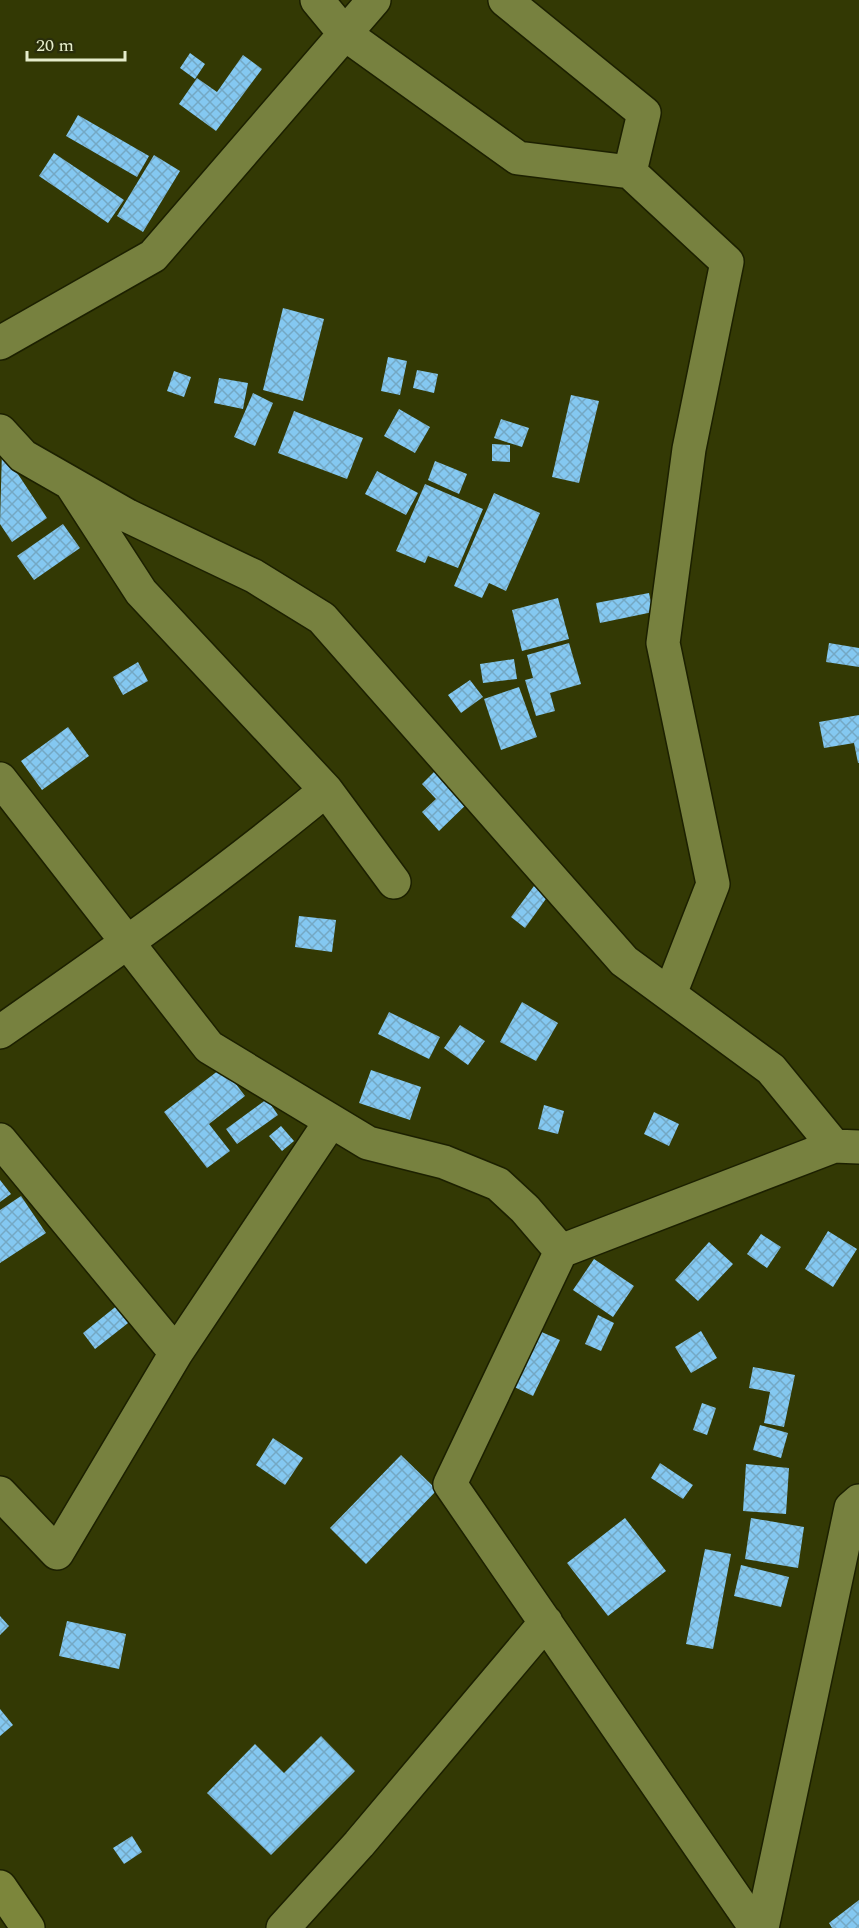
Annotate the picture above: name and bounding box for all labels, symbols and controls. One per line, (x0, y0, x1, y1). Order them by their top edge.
scale bar (27, 24, 124, 62)
text: 20 m (36, 32, 74, 59)

